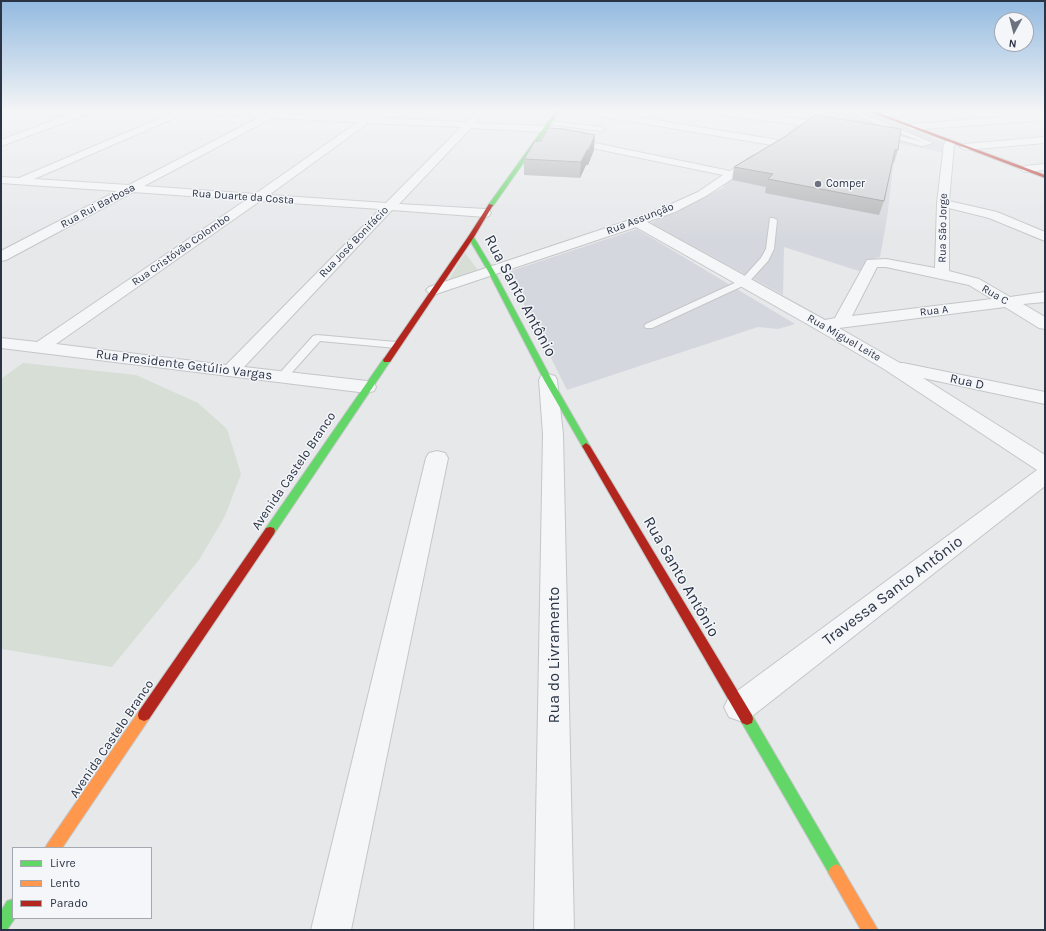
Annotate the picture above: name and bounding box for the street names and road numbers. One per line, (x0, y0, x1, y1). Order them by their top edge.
street label: Rua Rui Barbosa (58, 181, 138, 231)
street label: Rua Duarte da Costa (192, 187, 294, 207)
street label: Rua São Jorge (936, 193, 950, 263)
street label: Rua Assunção (604, 200, 676, 238)
street label: Rua José Bonifácio (317, 204, 391, 280)
street label: Rua Cristóvão Colombo (129, 211, 233, 289)
street label: Rua Santo Antônio (480, 232, 560, 360)
street label: Rua C (979, 282, 1011, 308)
street label: Rua A (919, 303, 949, 319)
street label: Rua Miguel Leite (805, 312, 883, 364)
street label: Rua Presidente Getúlio Vargas (95, 346, 273, 384)
street label: Rua D (948, 371, 986, 393)
street label: Avenida Castelo Branco (249, 409, 339, 533)
street label: Rua Santo Antônio (639, 513, 723, 641)
street label: Travessa Santo Antônio (819, 532, 967, 650)
street label: Rua do Livramento (544, 587, 564, 723)
street label: Avenida Castelo Branco (67, 677, 157, 801)

